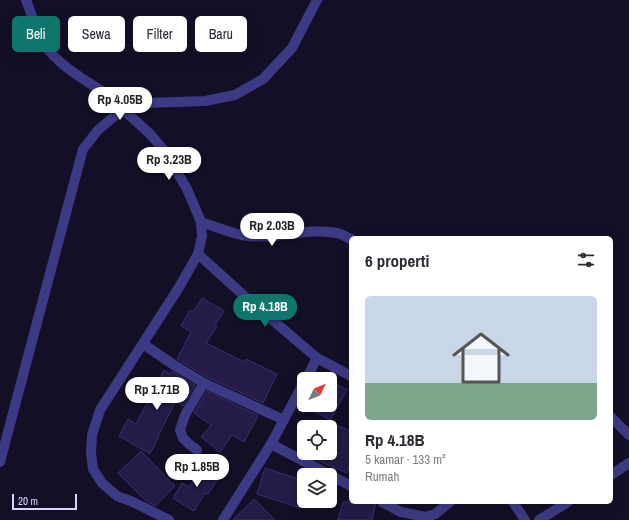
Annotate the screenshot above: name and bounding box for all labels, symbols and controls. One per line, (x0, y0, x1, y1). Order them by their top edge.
chip: Beli (12, 16, 60, 52)
chip: Sewa (68, 16, 125, 52)
chip: Filter (133, 16, 187, 52)
chip: Baru (195, 16, 247, 52)
pin: Rp 4.05B (79, 87, 161, 121)
text: Rp 4.05B (97, 91, 143, 108)
pin: Rp 3.23B (128, 147, 210, 181)
text: Rp 3.23B (146, 151, 192, 168)
pin: Rp 2.03B (231, 213, 313, 247)
text: Rp 2.03B (249, 217, 295, 234)
text: 6 properti (365, 249, 429, 272)
icon: filters (575, 249, 597, 271)
pin: Rp 4.18B (224, 294, 306, 328)
text: Rp 4.18B (242, 298, 288, 315)
icon: home (445, 322, 517, 394)
north arrow (297, 372, 337, 412)
map controls (297, 372, 337, 508)
pin: Rp 1.71B (116, 377, 198, 411)
text: Rp 1.71B (134, 381, 180, 398)
button: locate (297, 420, 337, 460)
text: Rp 4.18B (365, 428, 425, 451)
text: 5 kamar · 133 m² (365, 451, 446, 468)
pin: Rp 1.85B (156, 454, 238, 488)
text: Rp 1.85B (174, 458, 220, 475)
button: layers (297, 468, 337, 508)
text: Rumah (365, 468, 399, 485)
scale bar (12, 492, 77, 511)
text: 20 m (18, 494, 38, 508)

